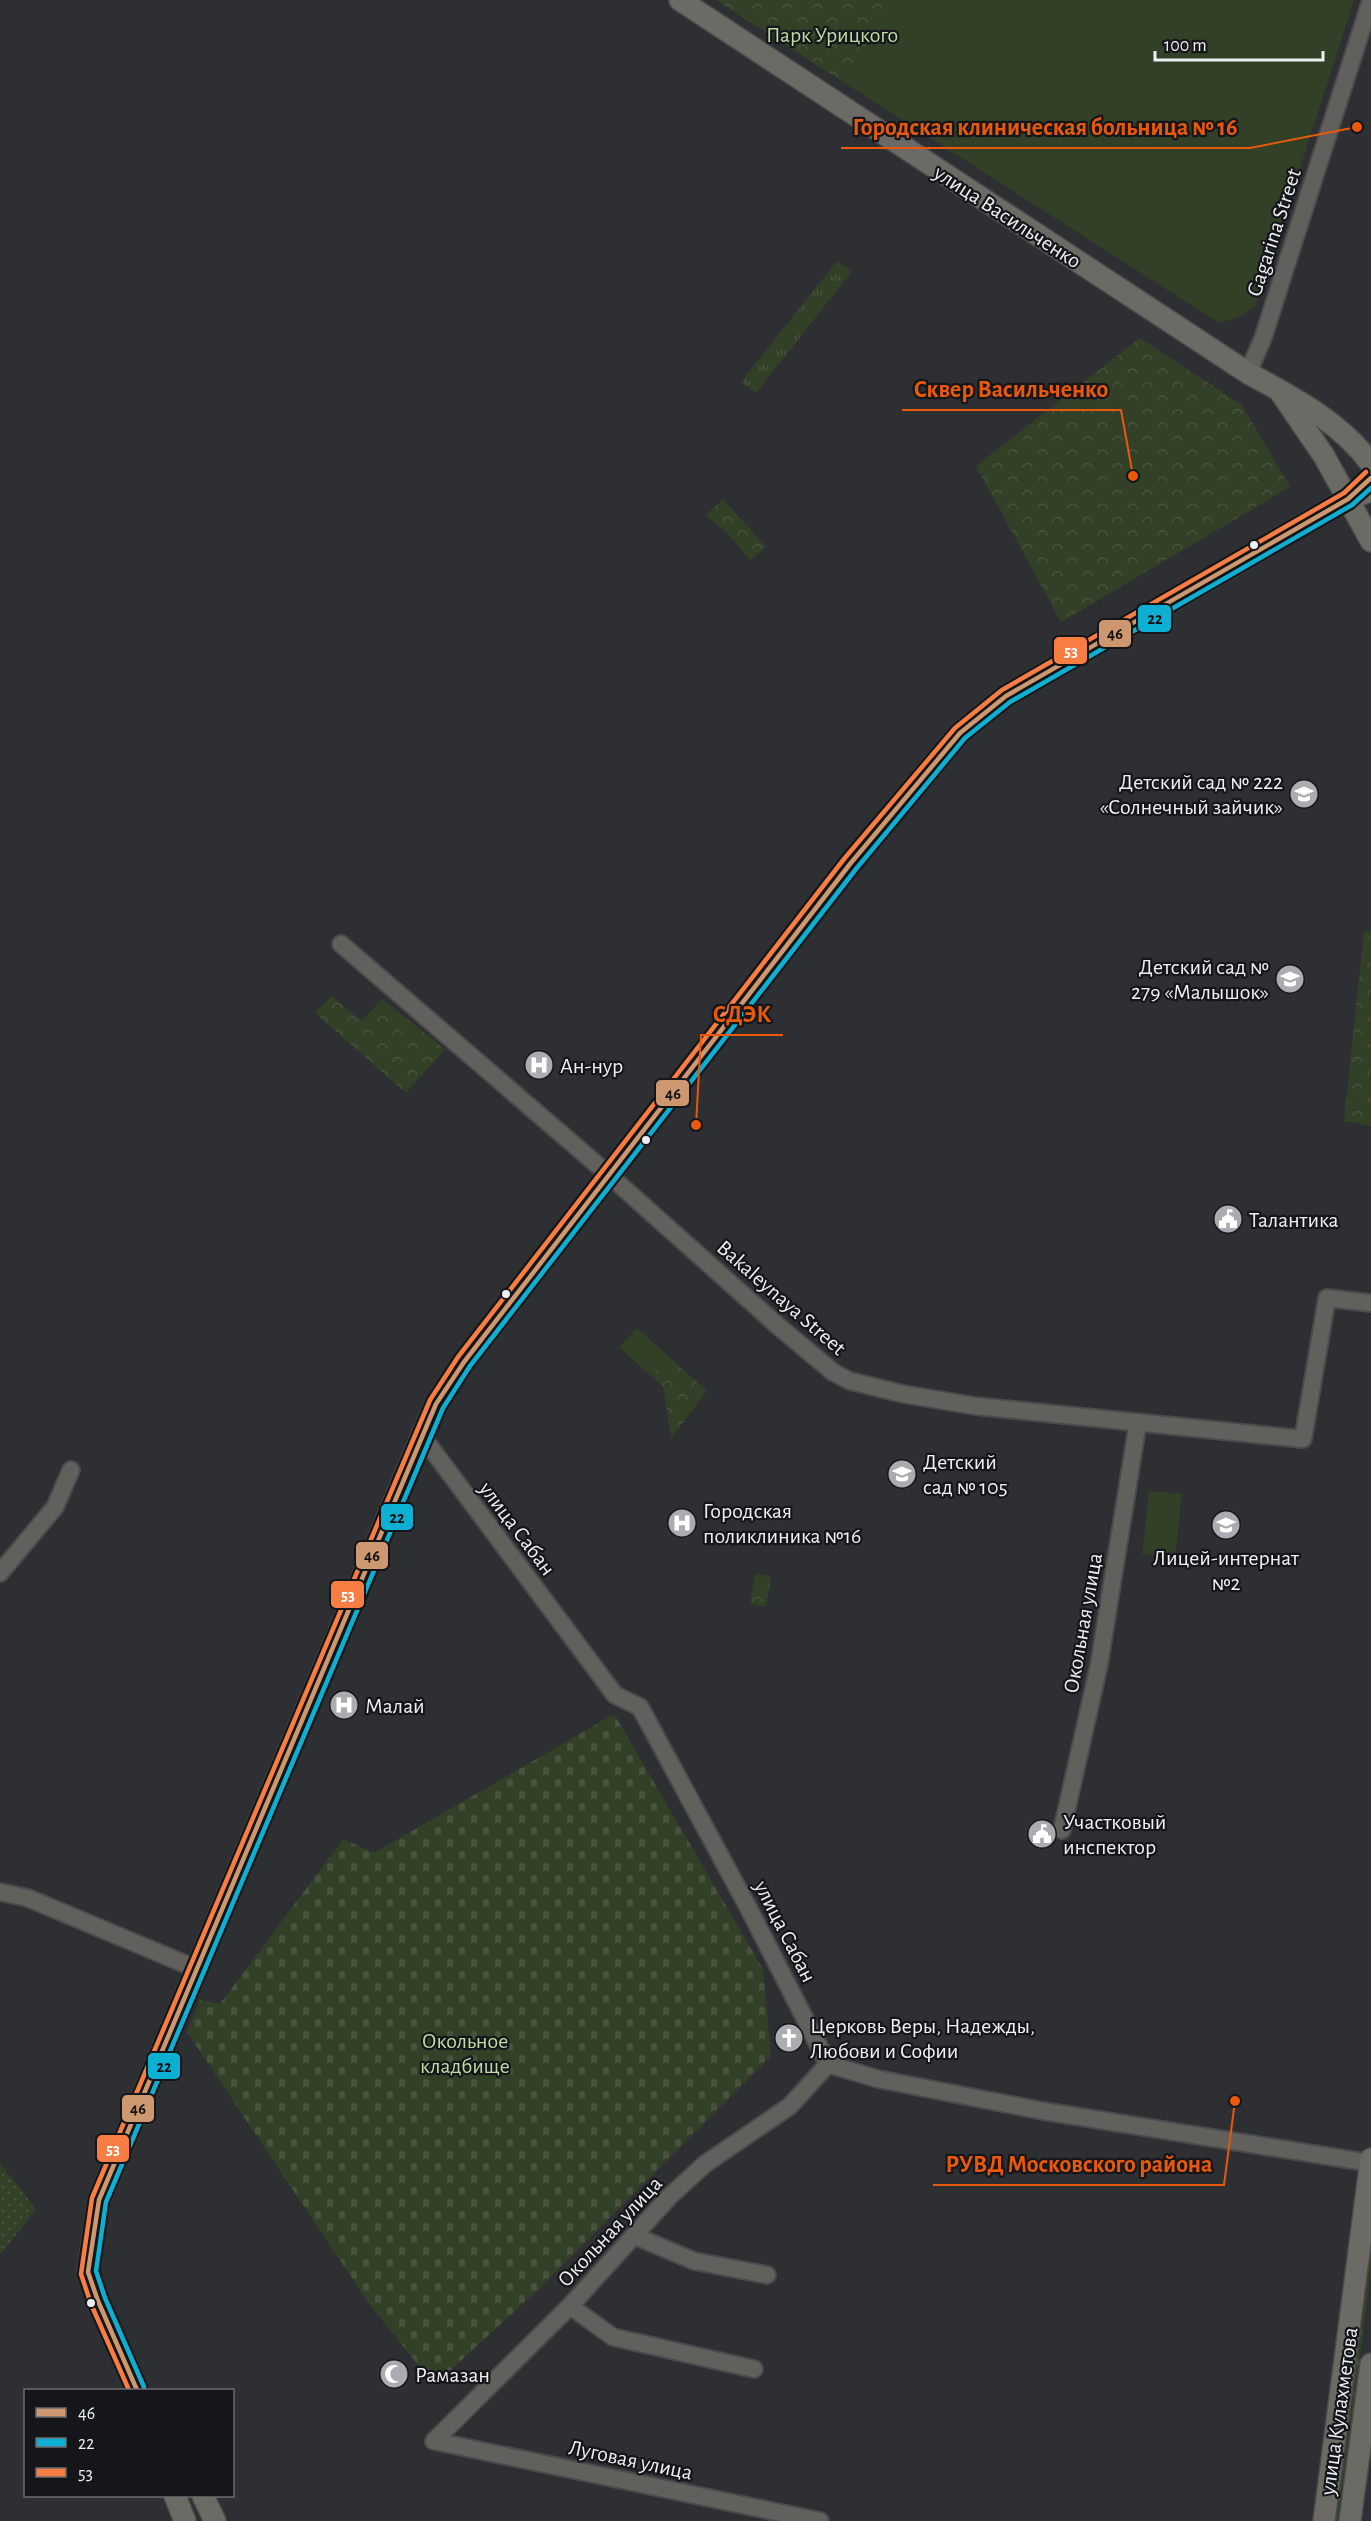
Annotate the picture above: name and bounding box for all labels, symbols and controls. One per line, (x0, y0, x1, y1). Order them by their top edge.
park label: Парк Урицкого (766, 24, 898, 46)
scale bar (1155, 24, 1323, 62)
text: 100 m (1164, 37, 1207, 55)
callout: Городская клиническая больница № 16 (841, 106, 1250, 148)
text: Городская клиническая больница № 16 (852, 116, 1238, 140)
street label: улица Васильченко (929, 161, 1085, 272)
street label: Gagarina Street (1243, 166, 1305, 299)
callout: Сквер Васильченко (902, 368, 1121, 410)
text: Сквер Васильченко (914, 378, 1109, 402)
unlabelled marker (1248, 539, 1260, 551)
line badge: 22 (1137, 604, 1172, 633)
text: 22 (1147, 611, 1163, 627)
line badge: 46 (1098, 619, 1132, 648)
text: 46 (1107, 626, 1123, 642)
line badge: 53 (1053, 636, 1088, 665)
text: 53 (1064, 643, 1078, 659)
place label: Детский сад № 222 «Солнечный зайчик» (1099, 771, 1283, 818)
school or university icon: Детский сад № 222 «Солнечный зайчик» (1288, 778, 1320, 810)
place label: Детский сад № 279 «Малышок» (1131, 956, 1269, 1003)
school or university icon: Детский сад № 279 «Малышок» (1274, 963, 1306, 995)
callout: СДЭК (701, 993, 783, 1035)
text: СДЭК (713, 1003, 771, 1027)
hospital icon: Ан-нур (523, 1049, 555, 1081)
place label: Ан-нур (560, 1055, 623, 1077)
line badge: 46 (655, 1079, 690, 1107)
text: 46 (665, 1086, 681, 1102)
unlabelled marker (640, 1134, 652, 1146)
public building icon: Талантика (1212, 1203, 1244, 1235)
place label: Талантика (1249, 1209, 1339, 1231)
street label: Bakaleynaya Street (713, 1236, 850, 1359)
unlabelled marker (500, 1288, 512, 1300)
place label: Детский сад № 105 (923, 1451, 1008, 1498)
school or university icon: Детский сад № 105 (886, 1458, 918, 1490)
street label: улица Сабан (474, 1477, 559, 1579)
place label: Городская поликлиника №16 (703, 1500, 861, 1547)
line badge: 22 (380, 1503, 414, 1531)
hospital icon: Городская поликлиника №16 (666, 1507, 698, 1539)
school or university icon: Лицей-интернат №2 (1210, 1509, 1242, 1541)
text: 22 (389, 1510, 405, 1526)
line badge: 46 (355, 1541, 389, 1570)
place label: Лицей-интернат №2 (1153, 1547, 1300, 1594)
text: 46 (364, 1548, 380, 1564)
street label: Окольная улица (1060, 1551, 1106, 1695)
line badge: 53 (330, 1580, 365, 1609)
text: 53 (341, 1587, 355, 1603)
hospital icon: Малай (328, 1689, 360, 1721)
place label: Малай (365, 1695, 425, 1717)
place label: Участковый инспектор (1063, 1811, 1167, 1858)
public building icon: Участковый инспектор (1026, 1818, 1058, 1850)
street label: улица Сабан (750, 1876, 820, 1986)
place label: Церковь Веры, Надежды, Любови и Софии (810, 2015, 1035, 2062)
church icon: Церковь Веры, Надежды, Любови и Софии (773, 2022, 805, 2054)
park label: Окольное кладбище (420, 2030, 510, 2077)
line badge: 22 (147, 2052, 181, 2080)
text: 22 (156, 2059, 172, 2075)
line badge: 46 (121, 2094, 155, 2123)
text: 46 (130, 2101, 146, 2117)
line badge: 53 (96, 2134, 130, 2163)
text: 53 (106, 2141, 120, 2157)
callout: РУВД Московского района (933, 2143, 1224, 2185)
text: РУВД Московского района (946, 2153, 1212, 2177)
street label: Окольная улица (553, 2172, 666, 2291)
unlabelled marker (85, 2297, 97, 2309)
street label: улица Кулахметова (1316, 2326, 1362, 2497)
mosque icon: Рамазан (378, 2358, 410, 2390)
place label: Рамазан (415, 2364, 490, 2386)
legend (24, 2389, 234, 2497)
text: 46 (78, 2405, 95, 2423)
text: 22 (78, 2435, 94, 2453)
street label: Луговая улица (567, 2436, 695, 2484)
text: 53 (78, 2465, 93, 2483)

